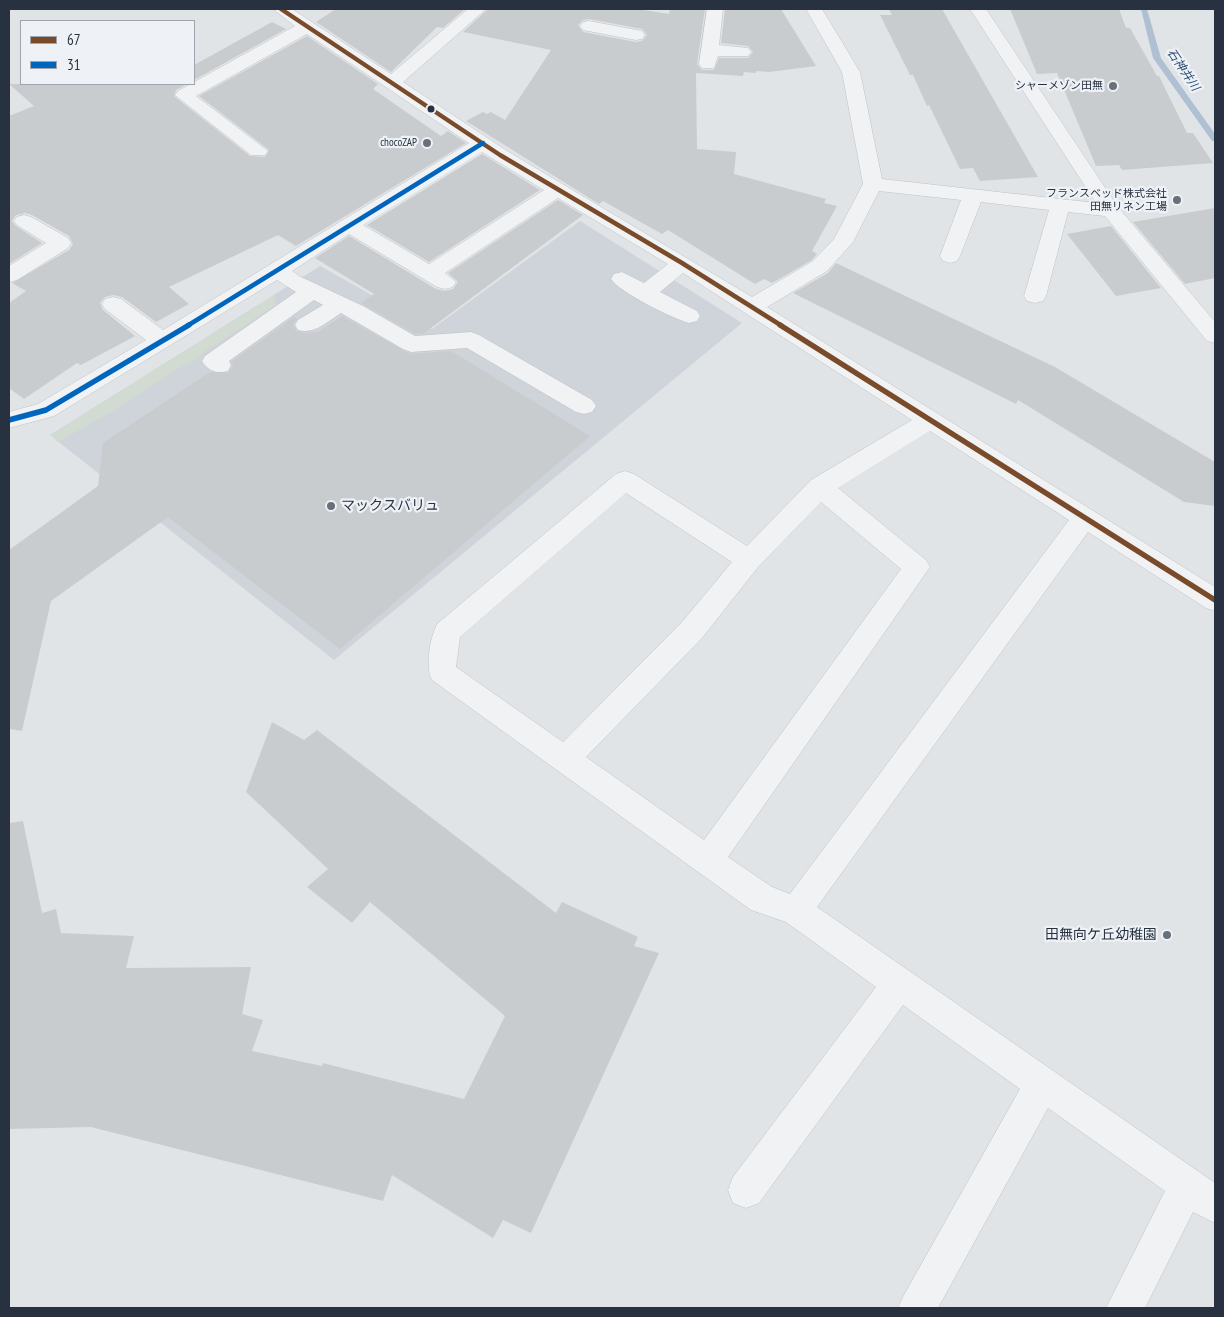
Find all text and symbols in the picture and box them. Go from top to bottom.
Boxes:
legend [20,20,195,85]
text: 67 [67,30,81,49]
water label: 石神井川 [1164,46,1202,94]
text: 31 [67,55,81,74]
place label: シャーメゾン田無 [1015,79,1103,93]
marker: シャーメゾン田無 [1107,80,1119,92]
unlabelled marker [426,104,436,114]
place label: chocoZAP [380,136,417,150]
marker: chocoZAP [421,137,433,149]
place label: フランスベッド株式会社 田無リネン工場 [1046,187,1167,213]
marker: フランスベッド株式会社 田無リネン工場 [1171,194,1183,206]
place label: マックスバリュ [341,498,439,514]
marker: マックスバリュ [325,500,337,512]
place label: 田無向ケ丘幼稚園 [1045,927,1157,943]
marker: 田無向ケ丘幼稚園 [1161,929,1173,941]

